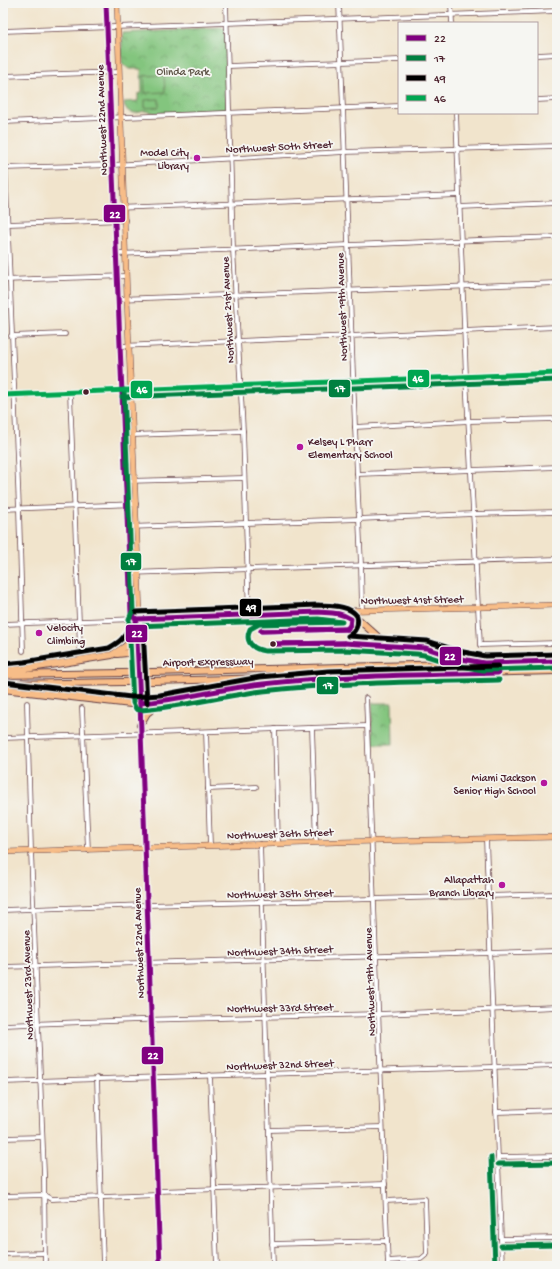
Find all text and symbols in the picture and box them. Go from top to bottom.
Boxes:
legend [398,22,538,114]
text: 22 [434,33,446,47]
text: 17 [433,53,446,67]
street label: Northwest 22nd Avenue [95,64,111,175]
park label: Olinda Park [157,67,210,79]
text: 49 [434,73,446,87]
text: 46 [434,93,447,107]
street label: Northwest 50th Street [225,139,334,157]
place label: Model City Library [140,148,190,173]
marker: Model City Library [192,153,202,163]
line badge: 22 [103,204,126,223]
text: 22 [110,210,121,222]
street label: Northwest 19th Avenue [335,252,351,361]
street label: Northwest 21st Avenue [220,256,238,363]
line badge: 46 [407,369,430,388]
text: 46 [412,374,424,386]
line badge: 17 [328,379,351,398]
line badge: 46 [130,380,153,399]
text: 17 [334,384,346,396]
text: 46 [136,385,148,397]
unlabelled marker [81,387,91,397]
place label: Kelsey L Pharr Elementary School [308,437,393,462]
marker: Kelsey L Pharr Elementary School [295,442,305,452]
line badge: 17 [120,552,142,571]
text: 17 [125,557,137,569]
street label: Northwest 41st Street [361,594,465,608]
line badge: 49 [239,598,262,617]
text: 49 [245,603,257,615]
place label: Velocity Climbing [46,623,85,648]
line badge: 22 [125,624,148,643]
marker: Velocity Climbing [34,628,44,638]
text: 22 [132,629,143,641]
unlabelled marker [268,639,278,649]
line badge: 22 [439,646,462,666]
text: 22 [445,652,456,664]
street label: Airport Expressway [163,656,254,670]
line badge: 17 [316,676,339,695]
text: 17 [322,681,334,693]
place label: Miami Jackson Senior High School [453,773,537,798]
marker: Miami Jackson Senior High School [539,778,549,788]
street label: Northwest 36th Street [227,827,335,843]
place label: Allapattah Branch Library [428,875,495,900]
marker: Allapattah Branch Library [497,880,507,890]
street label: Northwest 22nd Avenue [132,887,148,998]
street label: Northwest 35th Street [227,888,335,902]
street label: Northwest 19th Avenue [363,927,379,1036]
street label: Northwest 23rd Avenue [21,930,37,1040]
street label: Northwest 34th Street [227,944,335,960]
street label: Northwest 33rd Street [227,1002,335,1016]
line badge: 22 [141,1046,164,1065]
text: 22 [148,1051,159,1063]
street label: Northwest 32nd Street [226,1058,335,1074]

